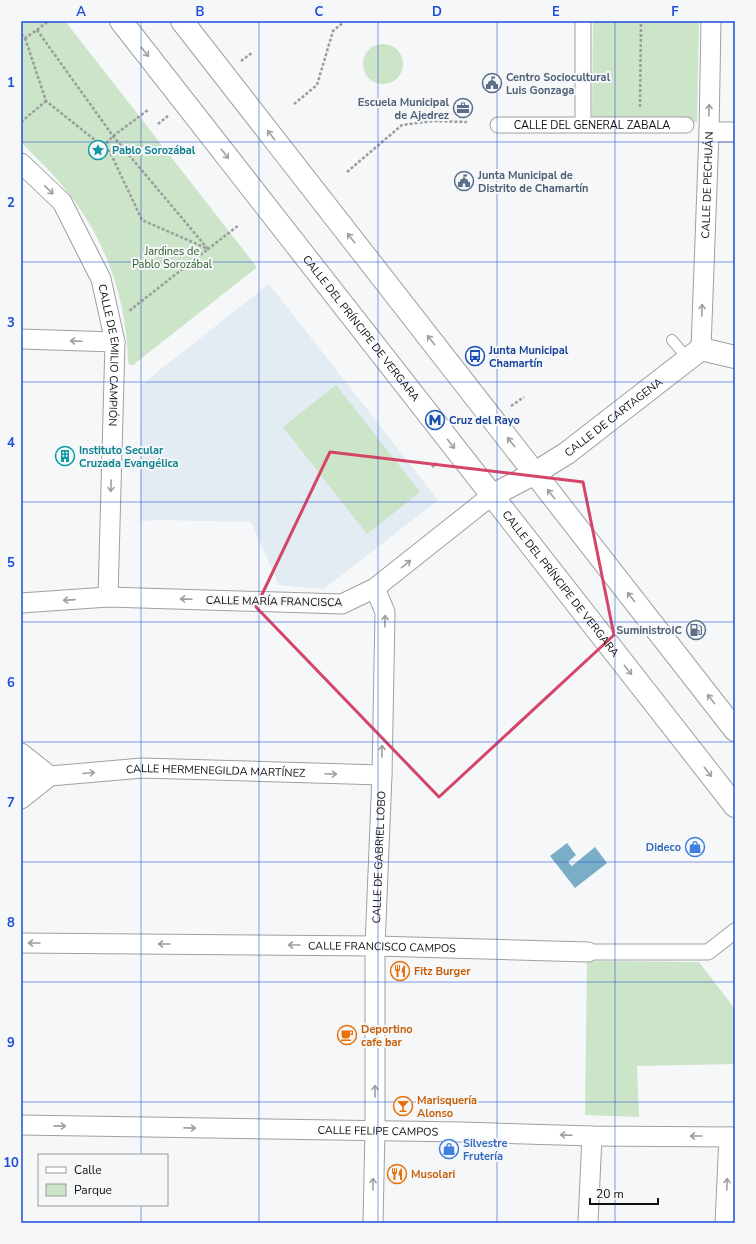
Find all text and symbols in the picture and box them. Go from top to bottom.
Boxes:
text: A [76,3,86,21]
text: B [196,3,205,21]
text: C [315,3,324,21]
text: D [432,3,442,21]
text: E [552,3,560,21]
text: F [671,3,679,21]
one-way arrow [140,46,149,57]
place label: Centro Sociocultural Luis Gonzaga [506,70,611,98]
public building icon: Centro Sociocultural Luis Gonzaga [481,72,503,94]
text: 1 [7,74,15,92]
place label: Escuela Municipal de Ajedrez [358,95,449,123]
office icon: Escuela Municipal de Ajedrez [452,97,474,119]
one-way arrow [705,104,713,117]
street label: CALLE DEL GENERAL ZABALA [514,118,670,133]
one-way arrow [266,130,275,141]
street label: CALLE DE PECHUÁN [698,131,717,239]
place icon: Pablo Sorozábal [87,139,109,161]
place label: Pablo Sorozábal [112,143,196,158]
one-way arrow [221,148,229,159]
place label: Junta Municipal de Distrito de Chamartín [477,168,589,196]
public building icon: Junta Municipal de Distrito de Chamartín [453,170,475,192]
one-way arrow [44,186,54,195]
text: 2 [7,194,15,212]
one-way arrow [346,232,355,243]
park label: Jardines de Pablo Sorozábal [132,244,213,272]
street label: CALLE DEL PRÍNCIPE DE VERGARA [299,252,423,405]
street label: CALLE DE EMILIO CAMPIÓN [94,283,122,427]
one-way arrow [698,304,705,317]
text: 3 [7,314,15,332]
one-way arrow [426,335,435,346]
one-way arrow [70,337,83,345]
place label: Junta Municipal Chamartín [488,343,569,371]
bus stop icon: Junta Municipal Chamartín [464,345,486,367]
street label: CALLE DE CARTAGENA [561,375,666,460]
metro station icon: Cruz del Rayo [424,409,446,431]
place label: Cruz del Rayo [449,413,520,428]
text: 4 [7,434,15,452]
one-way arrow [507,437,515,448]
one-way arrow [447,439,455,450]
place label: Instituto Secular Cruzada Evangélica [79,443,179,471]
building icon: Instituto Secular Cruzada Evangélica [54,445,76,467]
one-way arrow [108,479,115,492]
one-way arrow [547,489,555,500]
street label: CALLE DEL PRÍNCIPE DE VERGARA [499,508,622,660]
text: 5 [7,554,15,572]
one-way arrow [400,559,411,568]
one-way arrow [627,591,635,602]
street label: CALLE MARÍA FRANCISCA [206,592,342,610]
one-way arrow [63,596,76,603]
one-way arrow [180,596,193,603]
one-way arrow [381,615,389,628]
fuel station icon: SuministroIC [685,619,707,641]
place label: SuministroIC [616,623,683,638]
one-way arrow [623,664,632,675]
text: 6 [7,674,15,692]
one-way arrow [707,694,715,705]
one-way arrow [378,745,386,758]
street label: CALLE HERMENEGILDA MARTÍNEZ [125,761,306,781]
one-way arrow [704,766,712,777]
one-way arrow [82,769,95,776]
one-way arrow [324,770,337,778]
street label: CALLE DE GABRIEL LOBO [369,791,389,924]
text: 7 [7,794,15,812]
shop icon: Dideco [684,836,706,858]
place label: Dideco [646,840,681,855]
text: 8 [7,914,15,932]
street label: CALLE FRANCISCO CAMPOS [308,938,456,956]
one-way arrow [28,939,41,947]
one-way arrow [158,940,171,948]
one-way arrow [288,941,301,949]
restaurant icon: Fitz Burger [389,960,411,982]
place label: Fitz Burger [414,964,471,979]
place label: Deportino cafe bar [361,1022,413,1050]
cafe icon: Deportino cafe bar [336,1024,358,1046]
text: 9 [7,1034,15,1052]
one-way arrow [371,1085,379,1098]
place label: Marisquería Alonso [417,1093,477,1121]
bar icon: Marisquería Alonso [392,1095,414,1117]
one-way arrow [53,1122,66,1130]
street label: CALLE FELIPE CAMPOS [317,1123,439,1140]
one-way arrow [183,1124,196,1131]
one-way arrow [560,1131,573,1139]
one-way arrow [690,1133,703,1140]
place label: Silvestre Frutería [463,1136,508,1164]
shop icon: Silvestre Frutería [438,1138,460,1160]
text: 10 [3,1154,19,1172]
legend [38,1154,168,1206]
text: Calle [74,1162,102,1178]
restaurant icon: Musolari [386,1163,408,1185]
place label: Musolari [411,1167,455,1182]
one-way arrow [370,1178,377,1191]
one-way arrow [723,1178,731,1191]
scale bar [590,1180,658,1206]
text: Parque [74,1182,112,1198]
text: 20 m [596,1186,624,1202]

